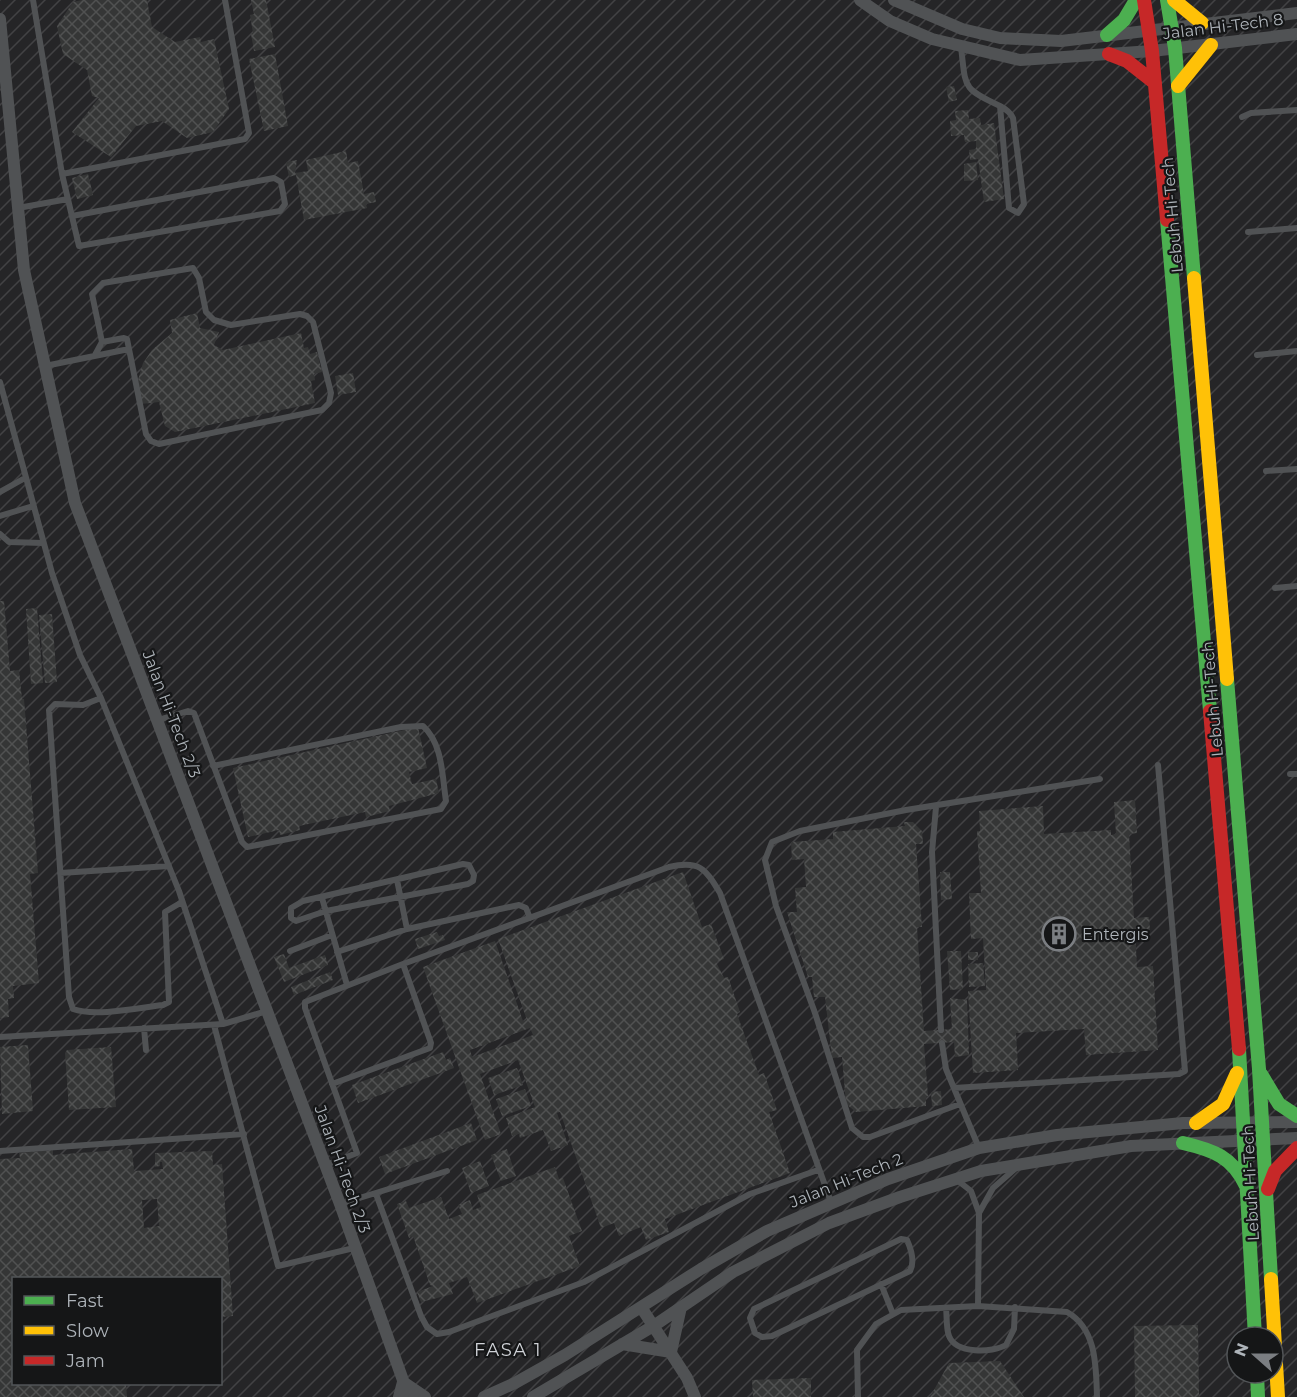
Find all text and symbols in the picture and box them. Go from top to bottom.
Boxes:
street label: Jalan Hi-Tech 8 [1161,10,1284,43]
street label: Lebuh Hi-Tech [1158,156,1187,274]
street label: Lebuh Hi-Tech [1198,640,1227,758]
street label: Jalan Hi-Tech 2/3 [138,647,205,780]
building icon: Entergis [1041,916,1077,952]
place label: Entergis [1082,925,1149,944]
street label: Jalan Hi-Tech 2/3 [310,1102,374,1236]
street label: Lebuh Hi-Tech [1238,1124,1263,1241]
street label: Jalan Hi-Tech 2 [786,1149,905,1212]
legend [12,1277,222,1385]
text: Fast [66,1290,104,1312]
text: Slow [66,1320,109,1342]
north arrow [1225,1325,1285,1385]
district label: FASA 1 [474,1339,542,1361]
text: N [1230,1340,1253,1359]
text: Jam [65,1350,105,1372]

